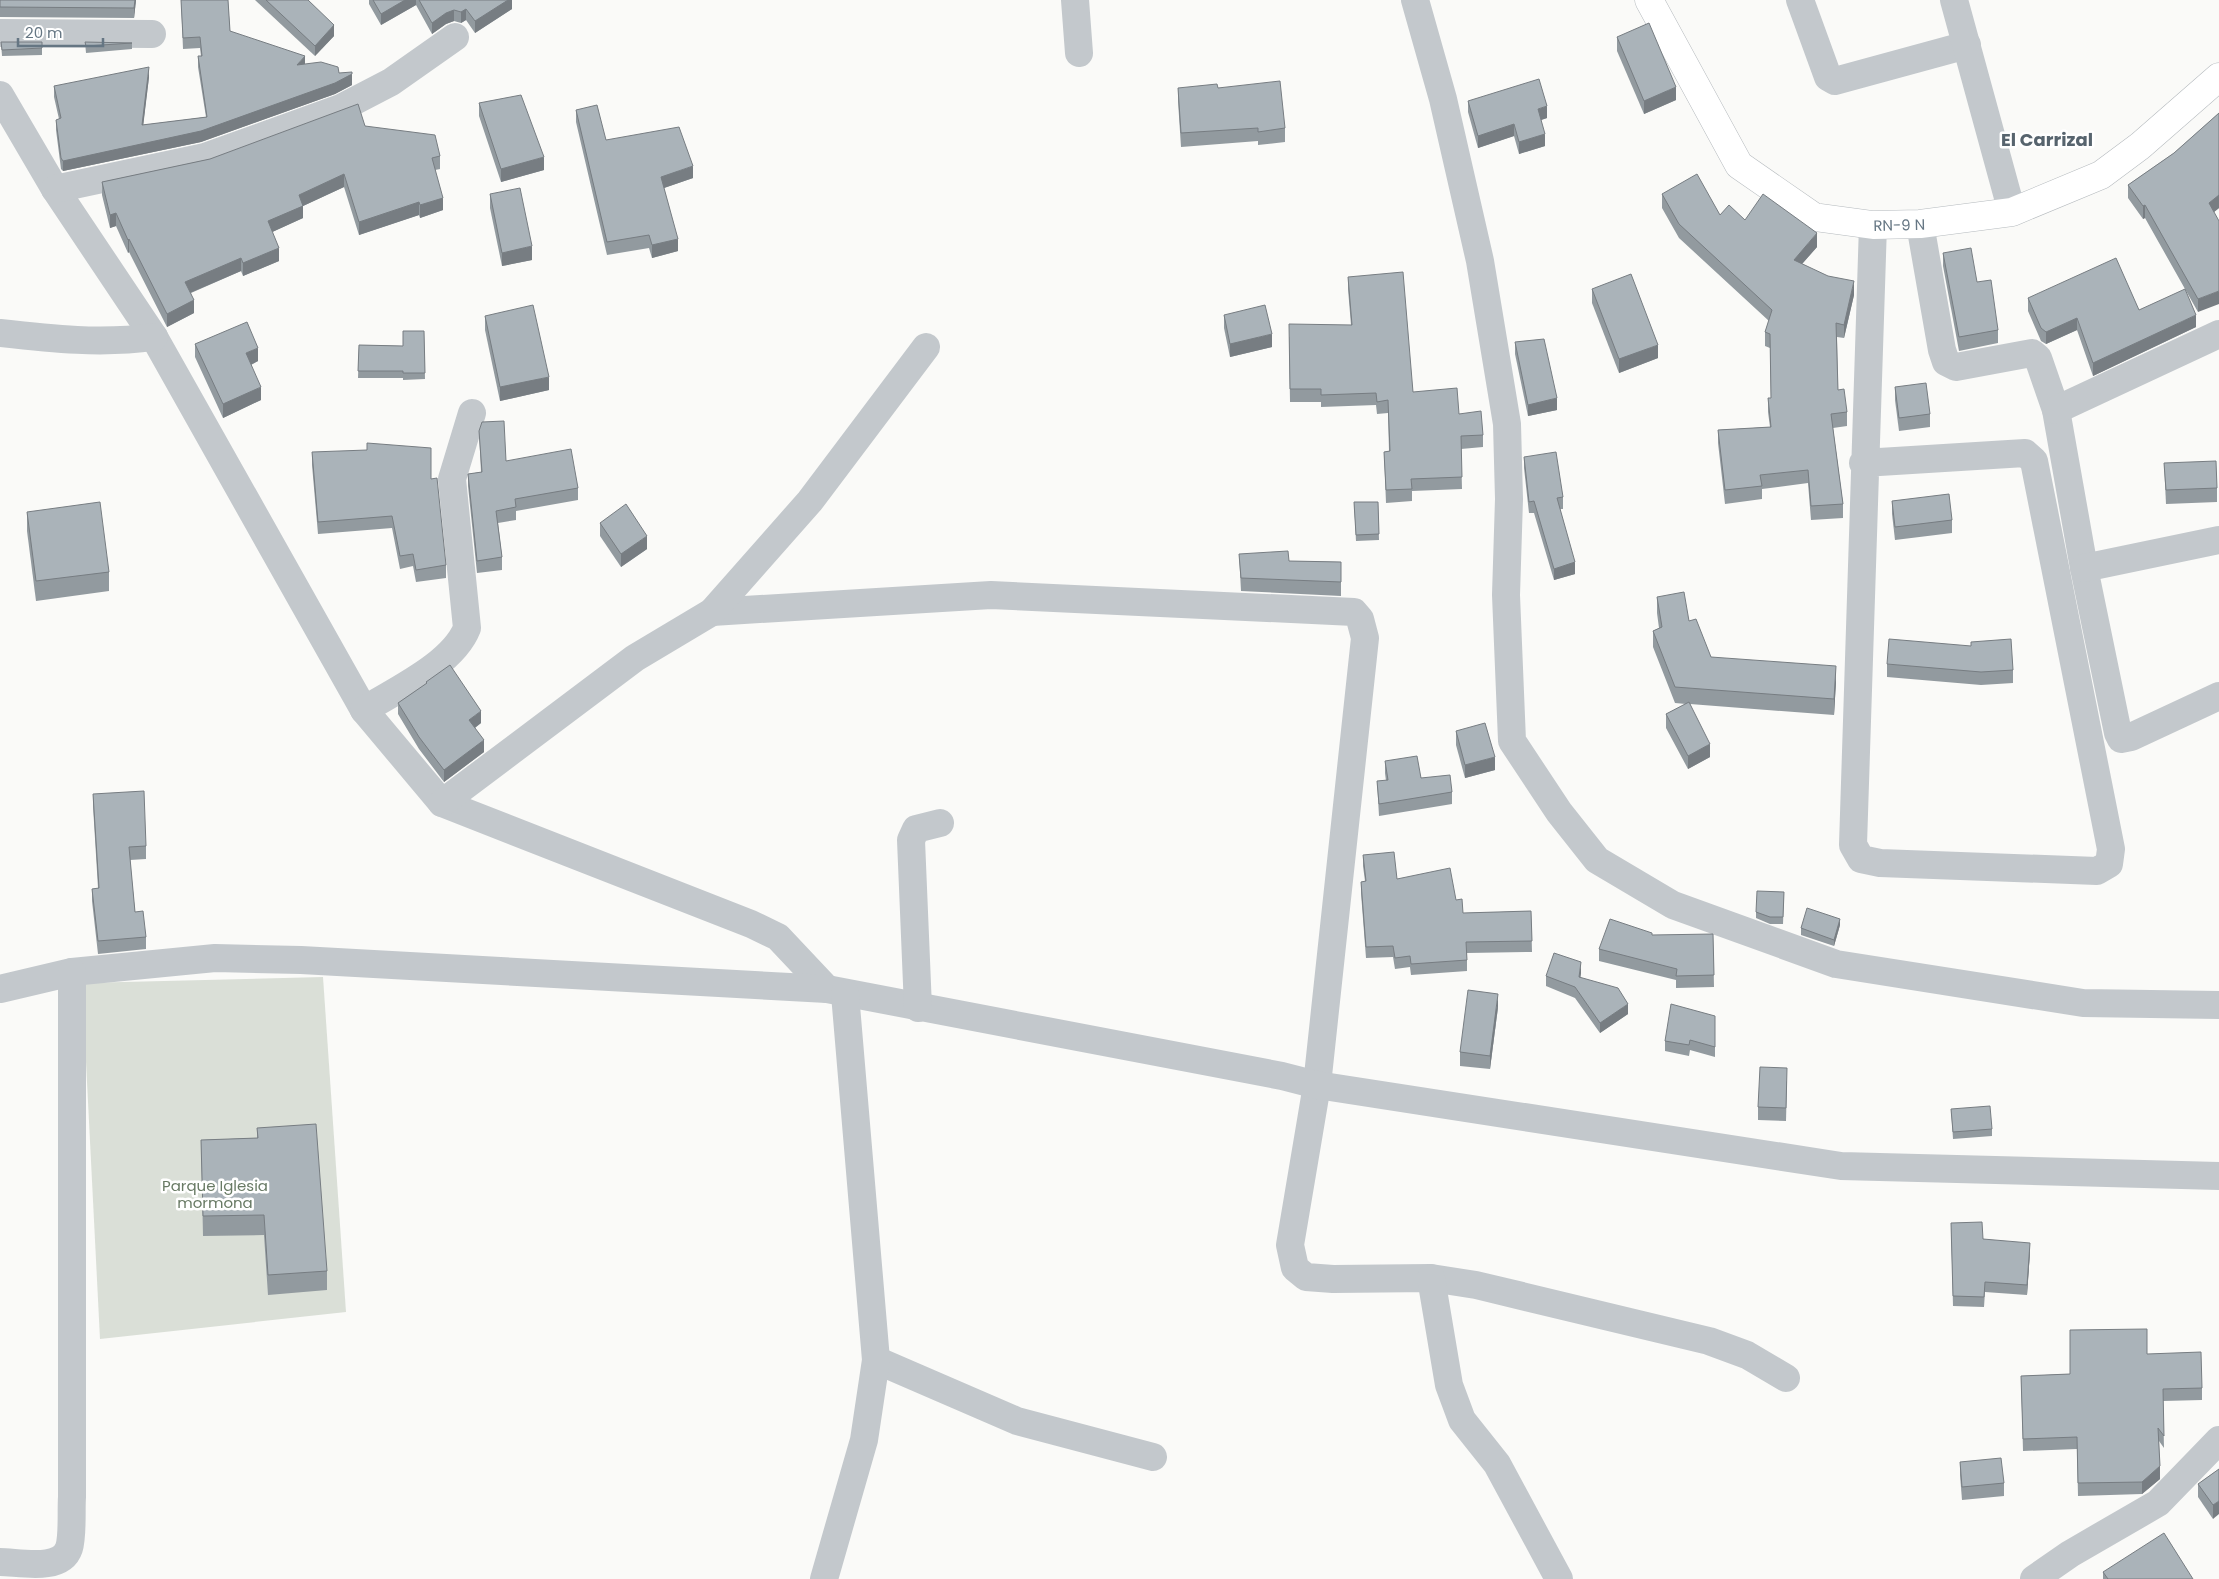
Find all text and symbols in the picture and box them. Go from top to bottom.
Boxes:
scale bar [18,15,102,47]
text: 20 m [25,22,63,43]
district label: El Carrizal [2001,127,2093,152]
street label: RN-9 N [1873,213,1925,235]
park label: Parque Iglesia mormona [162,1175,268,1213]

